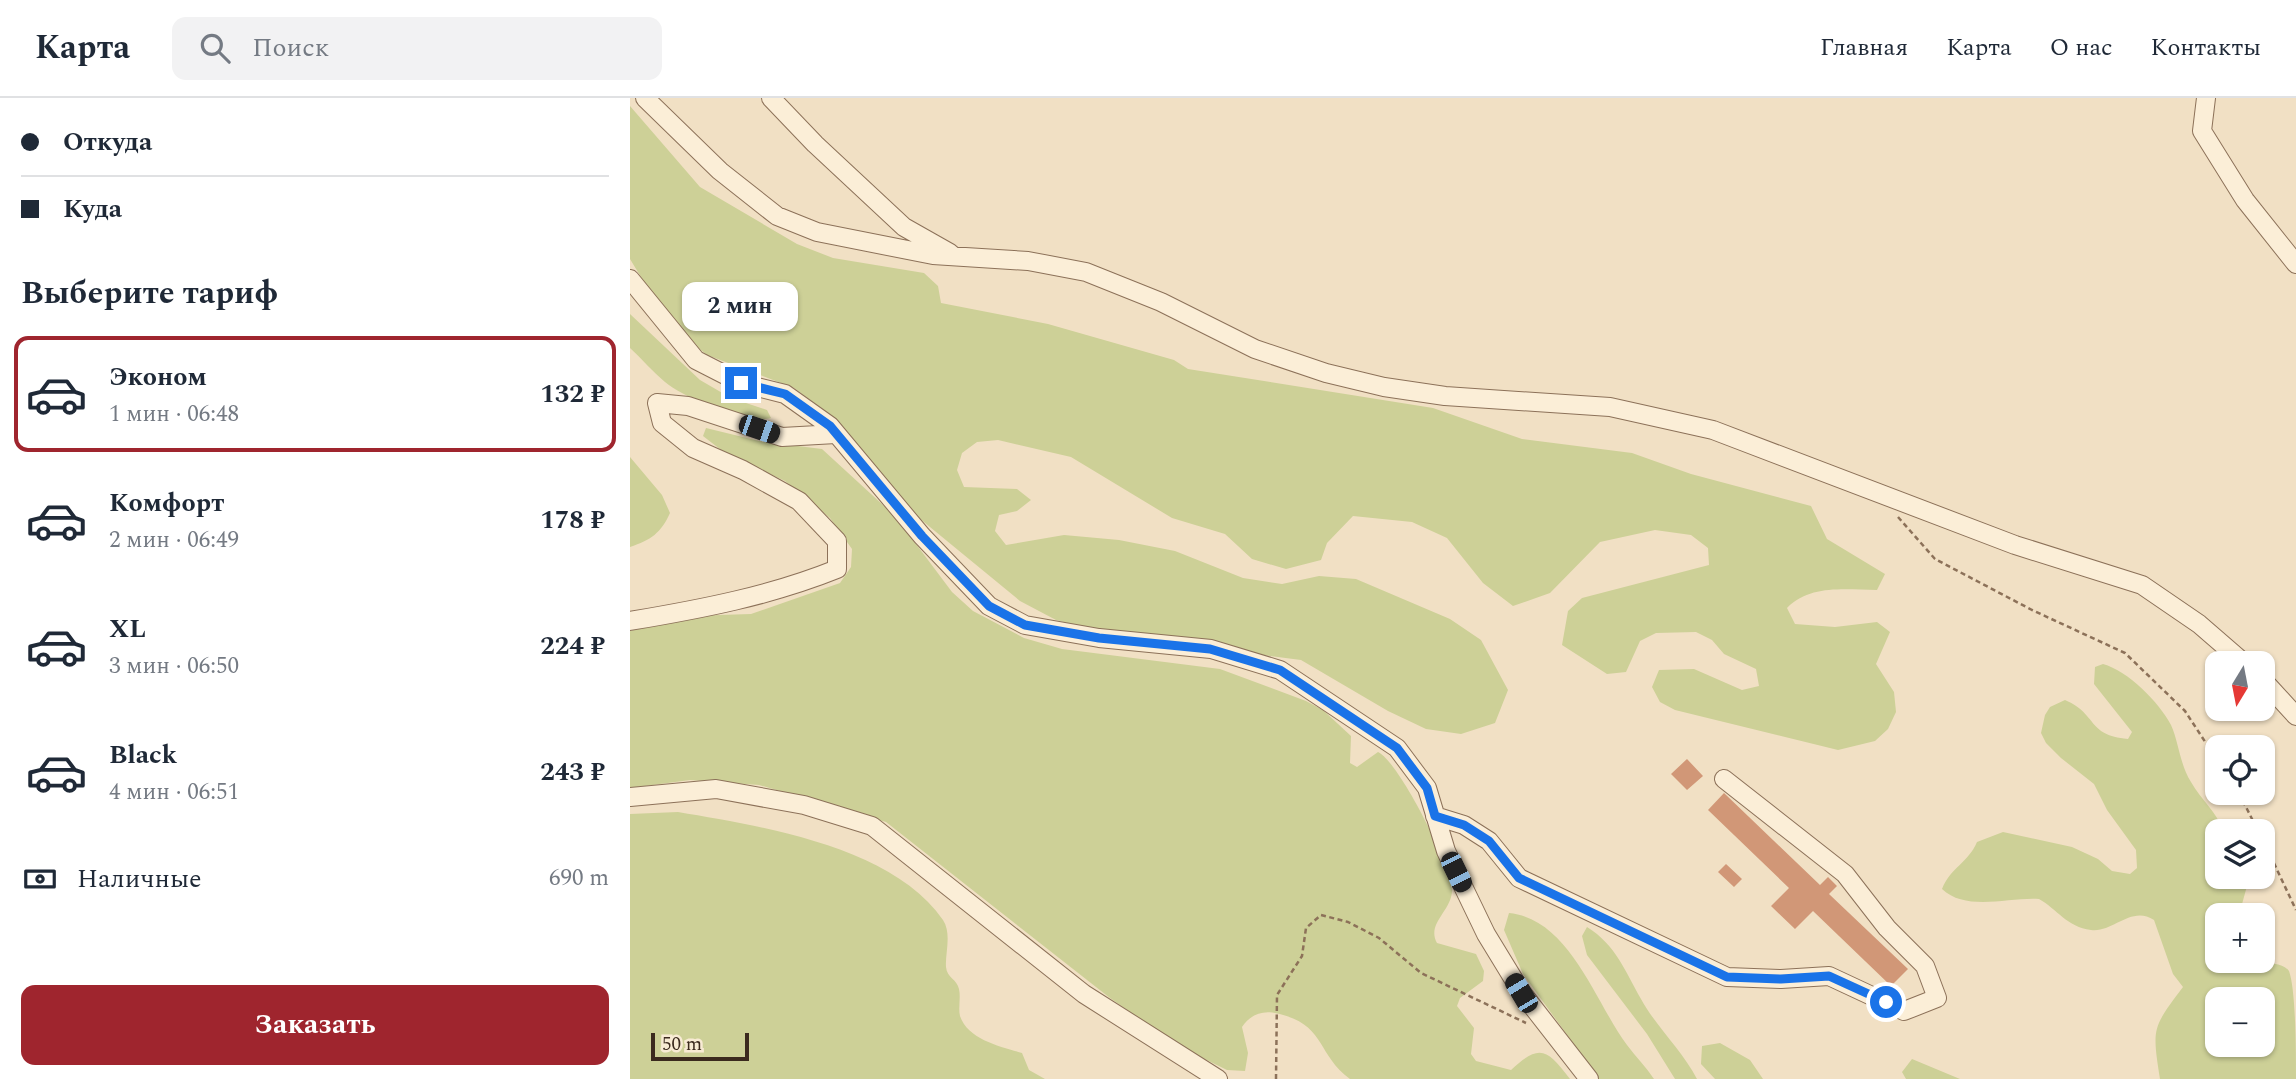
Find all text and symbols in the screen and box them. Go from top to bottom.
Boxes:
search box [172,17,662,80]
text: Карта [35,23,130,73]
text: Поиск [252,28,329,68]
icon: search [196,29,234,67]
text: Главная [1820,30,1908,66]
text: Карта [1946,30,2012,66]
text: О нас [2050,30,2113,66]
text: Контакты [2151,30,2261,66]
text: Откуда [63,122,152,162]
text: Куда [63,189,122,229]
text: Выберите тариф [21,269,278,318]
callout: 2 мин [683,282,799,330]
text: 2 мин [708,289,772,324]
text: Эконом [109,357,207,397]
icon: car [25,363,88,426]
route end [725,367,757,399]
text: 132 ₽ [540,374,605,414]
text: 1 мин · 06:48 [109,397,239,432]
car [736,412,783,446]
text: Комфорт [109,483,224,523]
icon: car [25,489,88,552]
text: 178 ₽ [540,500,605,540]
text: 2 мин · 06:49 [109,523,239,558]
text: XL [109,609,146,649]
icon: car [25,615,88,678]
text: 224 ₽ [540,626,605,666]
text: 3 мин · 06:50 [109,649,239,684]
north arrow [2205,651,2275,721]
map controls [2205,651,2275,1057]
text: Black [109,735,177,775]
button: locate [2205,735,2275,805]
icon: car [25,741,88,804]
text: 243 ₽ [540,752,605,792]
text: 4 мин · 06:51 [109,775,239,810]
button: layers [2205,819,2275,889]
car [1438,849,1475,895]
text: Наличные [77,859,202,899]
icon: cash [21,860,59,898]
text: 690 m [549,861,609,896]
button: + [2205,903,2275,973]
car [1502,970,1541,1016]
button: Заказать [21,985,609,1065]
route start [1870,986,1902,1018]
button: − [2205,987,2275,1057]
scale bar [651,1030,749,1062]
text: 50 m [662,1030,702,1059]

